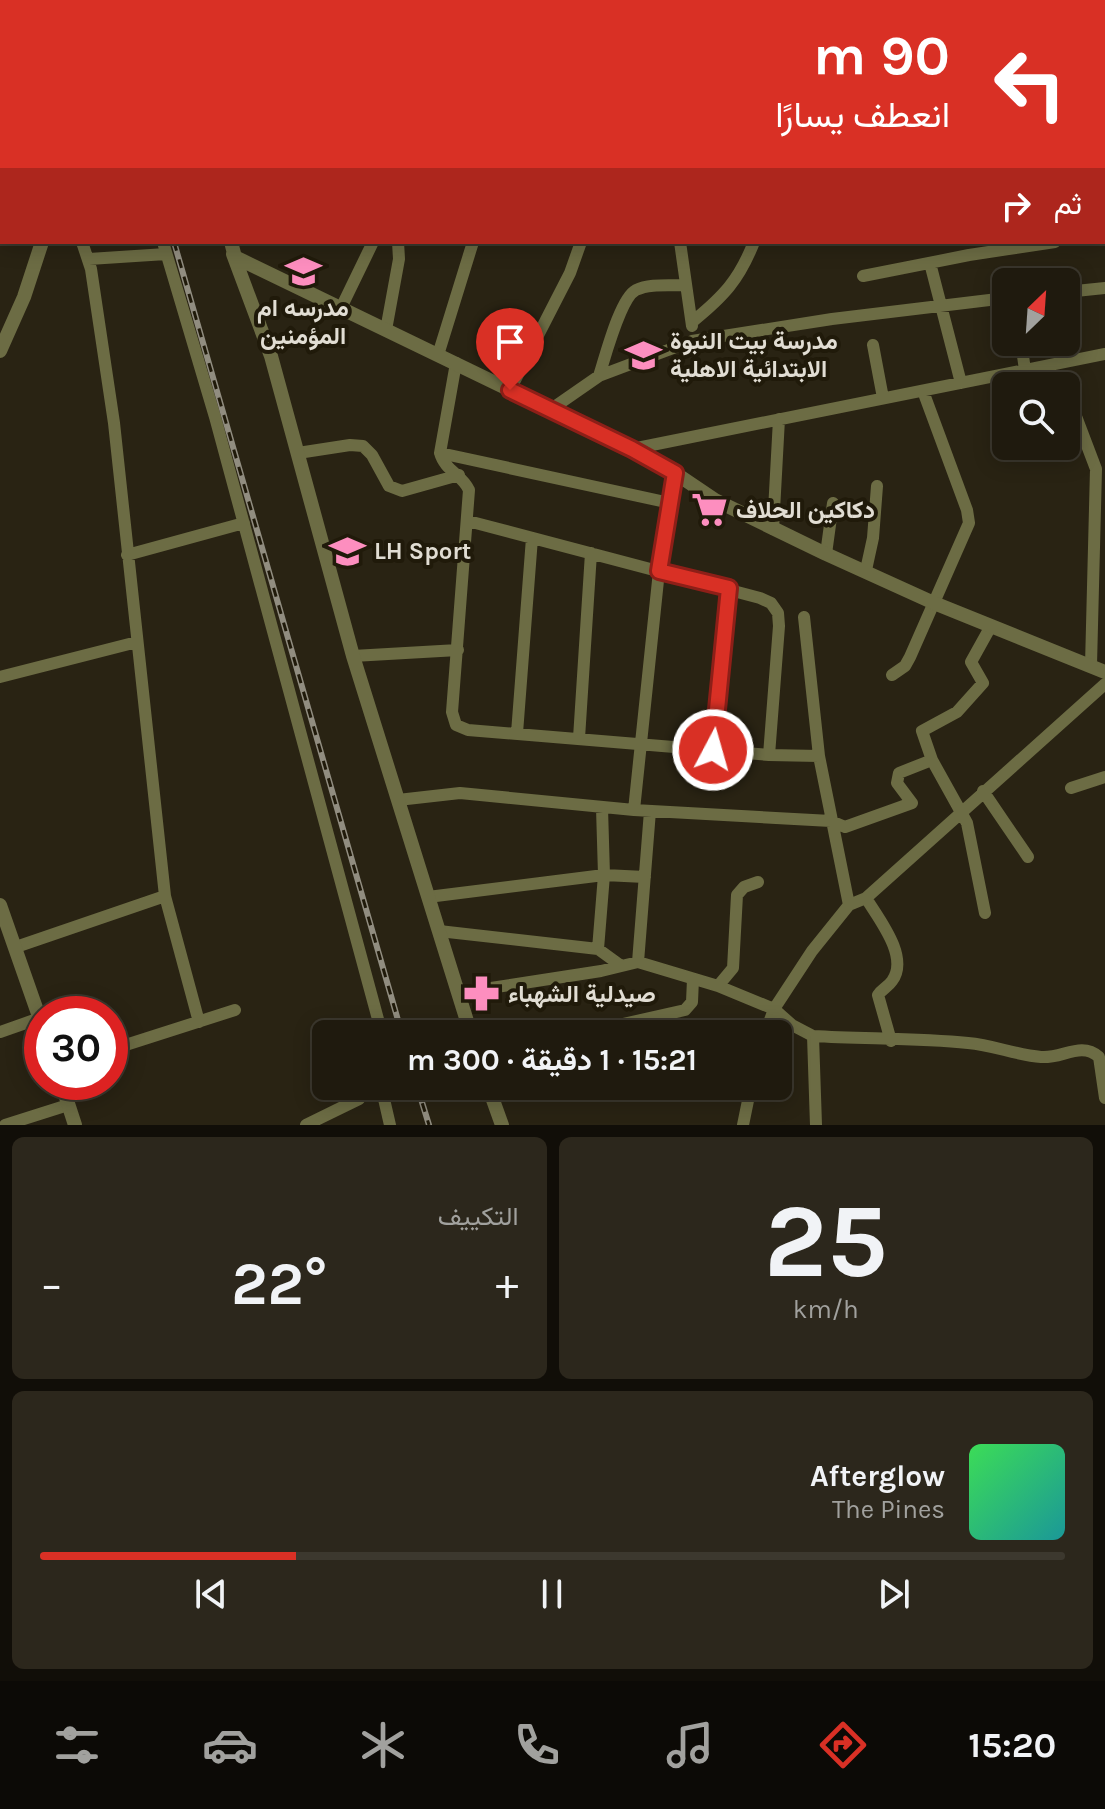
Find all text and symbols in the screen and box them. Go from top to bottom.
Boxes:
text: 90 m [813,23,950,88]
icon: left [978,32,1082,136]
text: انعطف يسارًا [775,94,950,136]
icon: right [994,184,1038,228]
text: ثم [1054,186,1082,222]
school or university icon: مدرسه ام المؤمنين [284,252,322,290]
north arrow [992,268,1080,356]
map controls [992,268,1080,460]
place label: مدرسه ام المؤمنين [257,294,349,351]
pin [476,308,544,390]
icon: arrive [488,320,532,364]
place label: مدرسة بيت النبوة الابتدائية الاهلية [670,327,838,383]
school or university icon: مدرسة بيت النبوة الابتدائية الاهلية [625,336,663,374]
button: search [992,372,1080,460]
supermarket icon: دكاكين الحلاف [691,491,729,529]
place label: دكاكين الحلاف [736,496,875,524]
school or university icon: LH Sport [329,532,367,570]
place label: LH Sport [374,537,471,565]
position arrow [671,708,755,792]
pharmacy icon: صيدلية الشهباء [463,975,501,1013]
place label: صيدلية الشهباء [508,980,656,1009]
speed limit sign: 30 [24,996,128,1100]
text: 15:21 · 1 دقيقة · 300 m [407,1042,697,1078]
text: 25 [764,1181,887,1302]
text: التكييف [438,1201,519,1232]
text: 22° [231,1249,327,1319]
text: − [40,1259,63,1310]
text: + [495,1259,518,1310]
text: km/h [793,1294,859,1325]
text: Afterglow [810,1458,945,1494]
text: The Pines [832,1494,945,1525]
icon: previous [189,1572,233,1616]
icon: pause [530,1572,574,1616]
icon: next [872,1572,916,1616]
icon: filters [49,1717,105,1773]
icon: car [202,1717,258,1773]
icon: climate [355,1717,411,1773]
icon: phone [509,1717,565,1773]
icon: music [662,1717,718,1773]
icon: directions [815,1717,871,1773]
text: 15:20 [968,1724,1056,1766]

